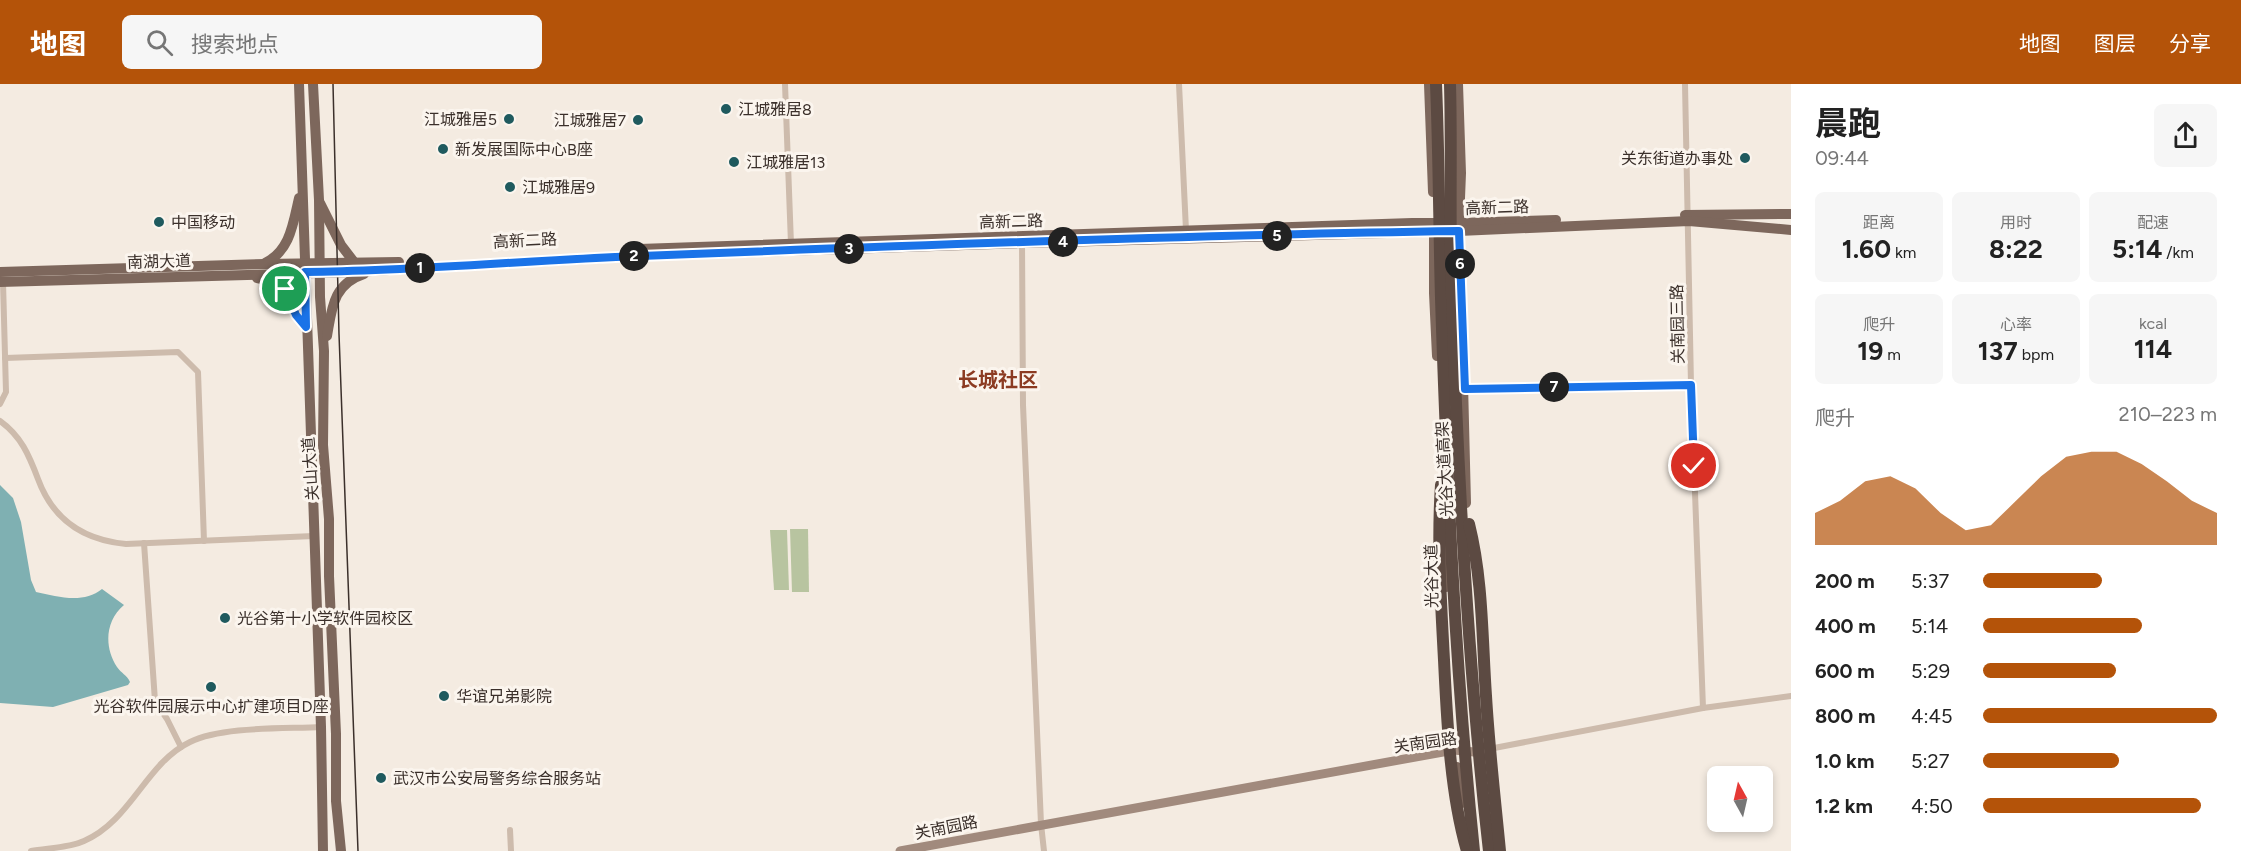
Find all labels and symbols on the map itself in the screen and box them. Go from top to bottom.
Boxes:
place label: 江城雅居8 [738,100,812,119]
marker: 江城雅居8 [719,102,733,116]
place label: 江城雅居5 [424,110,497,129]
place label: 江城雅居7 [553,111,626,130]
marker: 江城雅居5 [502,112,516,126]
marker: 江城雅居7 [631,113,645,127]
place label: 新发展国际中心B座 [455,140,593,159]
marker: 新发展国际中心B座 [436,142,450,156]
place label: 关东街道办事处 [1621,149,1733,168]
marker: 关东街道办事处 [1738,151,1752,165]
place label: 江城雅居13 [746,153,825,172]
marker: 江城雅居13 [727,155,741,169]
place label: 江城雅居9 [522,178,595,197]
marker: 江城雅居9 [503,180,517,194]
street label: 高新二路 [1465,197,1529,218]
street label: 高新二路 [979,211,1043,232]
place label: 中国移动 [171,213,235,232]
marker: 中国移动 [152,215,166,229]
pin: 5 [1262,221,1292,251]
pin: 4 [1048,227,1078,257]
street label: 高新二路 [493,229,557,252]
pin: 3 [834,234,864,264]
pin: 2 [619,241,649,271]
pin: 6 [1445,249,1475,279]
street label: 南湖大道 [127,251,191,272]
pin: 1 [405,253,435,283]
pin [259,263,310,314]
street label: 关南园三路 [1667,284,1688,364]
district label: 长城社区 [958,368,1038,392]
pin: 7 [1539,372,1569,402]
street label: 光谷大道高架 [1432,421,1456,517]
street label: 关山大道 [299,436,322,502]
pin [1668,440,1719,491]
street label: 光谷大道 [1421,544,1442,608]
place label: 光谷第十小学软件园校区 [237,609,413,628]
marker: 光谷第十小学软件园校区 [218,611,232,625]
marker: 光谷软件园展示中心扩建项目D座 [204,680,218,694]
place label: 华谊兄弟影院 [456,687,552,706]
marker: 华谊兄弟影院 [437,689,451,703]
place label: 光谷软件园展示中心扩建项目D座 [93,697,329,716]
street label: 关南园路 [1392,729,1458,756]
north arrow [1707,766,1773,832]
place label: 武汉市公安局警务综合服务站 [393,769,601,788]
marker: 武汉市公安局警务综合服务站 [374,771,388,785]
street label: 关南园路 [913,812,979,843]

